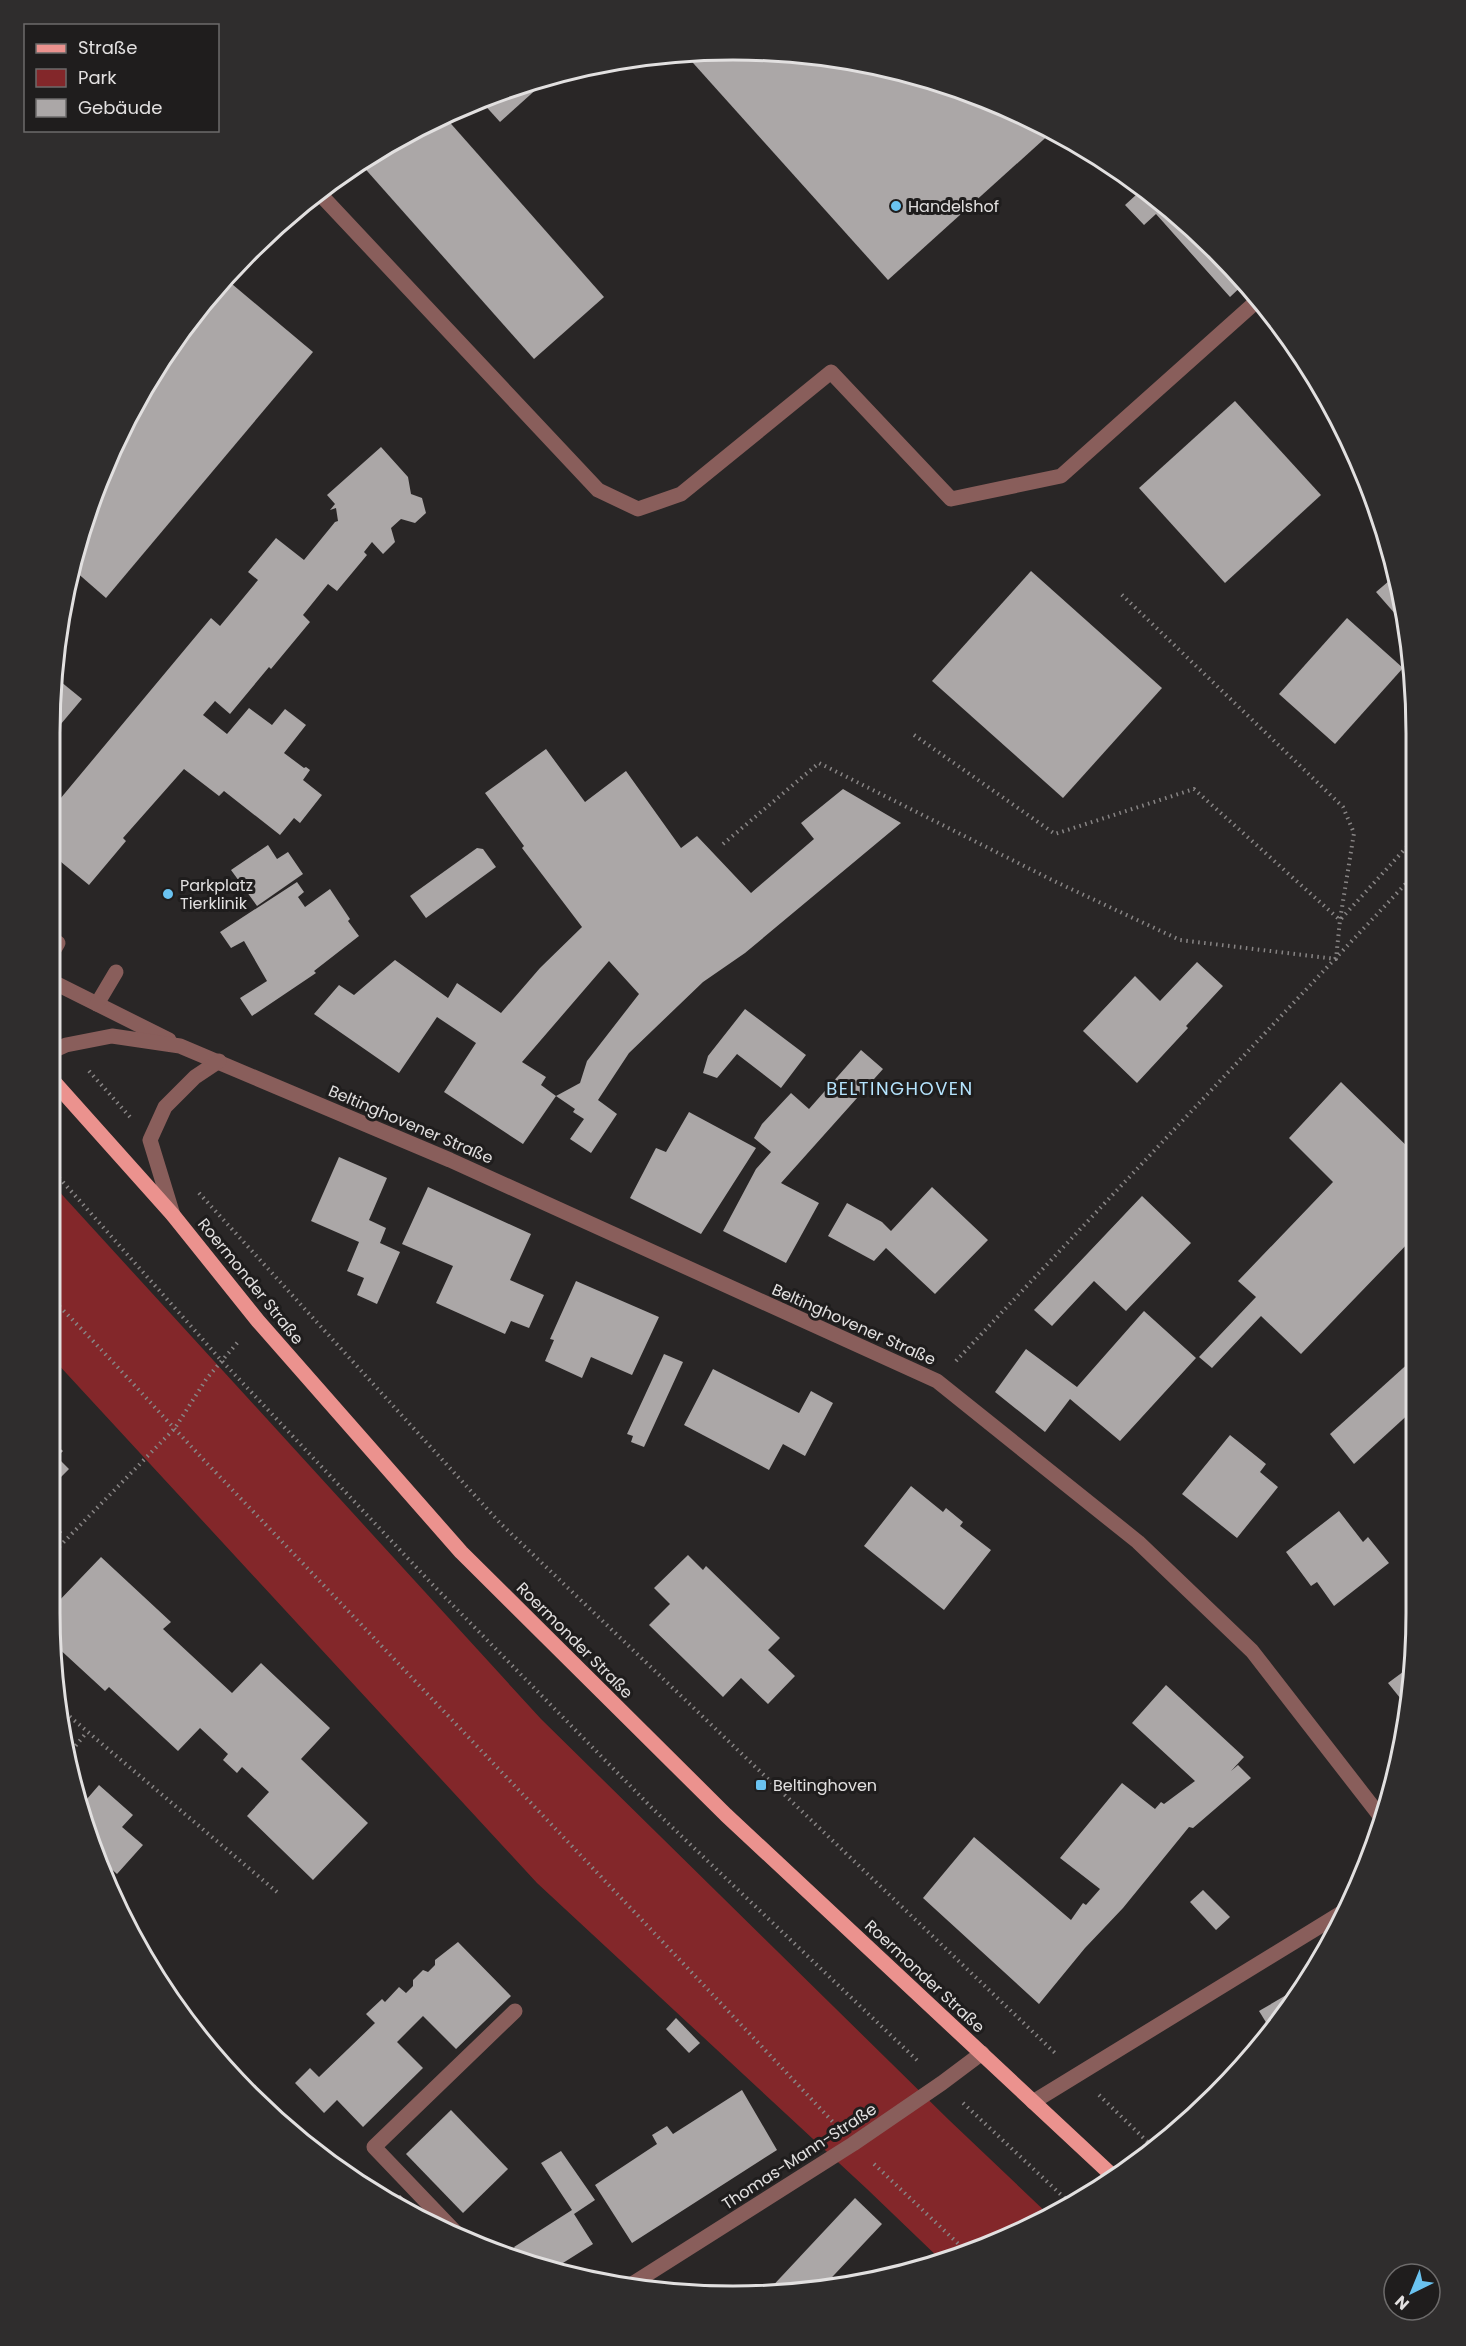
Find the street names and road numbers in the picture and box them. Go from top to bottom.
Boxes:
street label: Beltinghovener Straße [325,1079,497,1170]
street label: Roermonder Straße [192,1213,309,1349]
street label: Beltinghovener Straße [768,1278,939,1371]
street label: Roermonder Straße [511,1577,638,1704]
street label: Roermonder Straße [860,1915,990,2038]
street label: Thomas-Mann-Straße [717,2098,881,2215]

